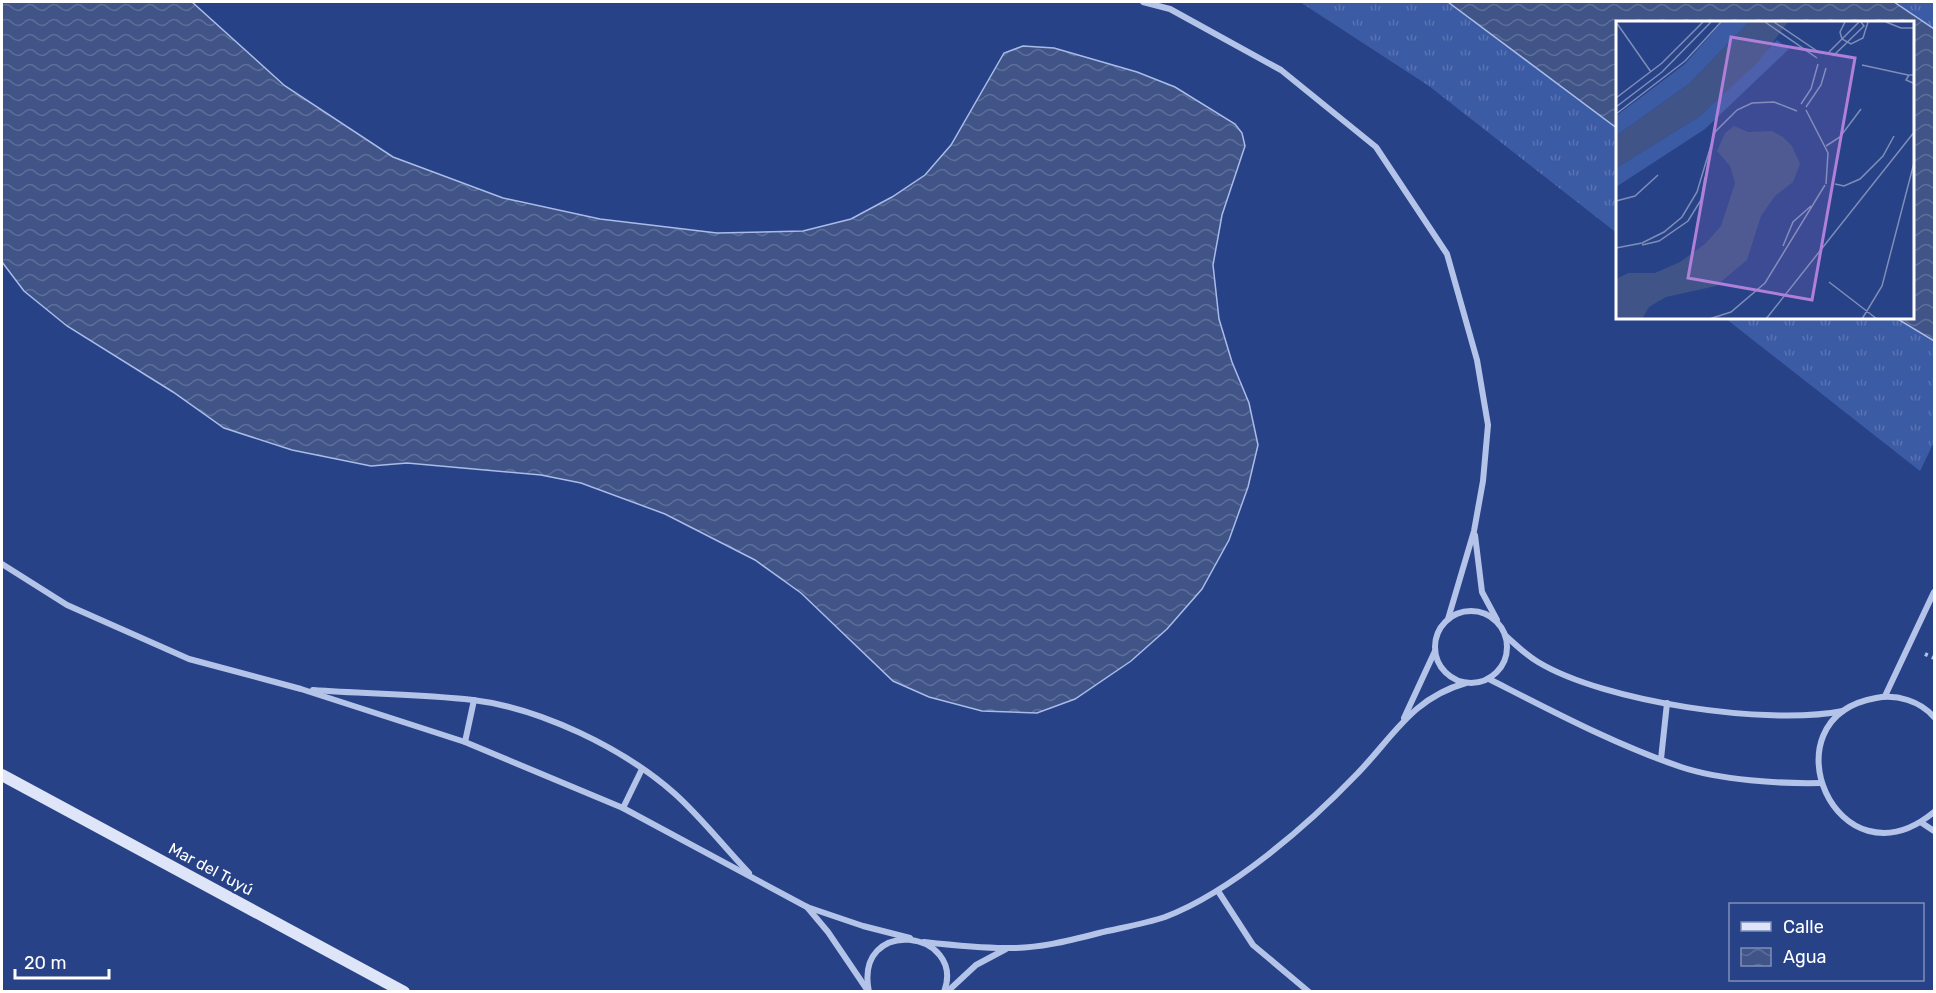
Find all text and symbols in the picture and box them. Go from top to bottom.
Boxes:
inset map [1616,21,1915,320]
street label: Mar del Tuyú [165,839,257,899]
legend [1729,903,1924,981]
text: Calle [1783,916,1824,938]
scale bar [15,942,110,980]
text: Agua [1783,946,1826,968]
text: 20 m [24,952,66,974]

